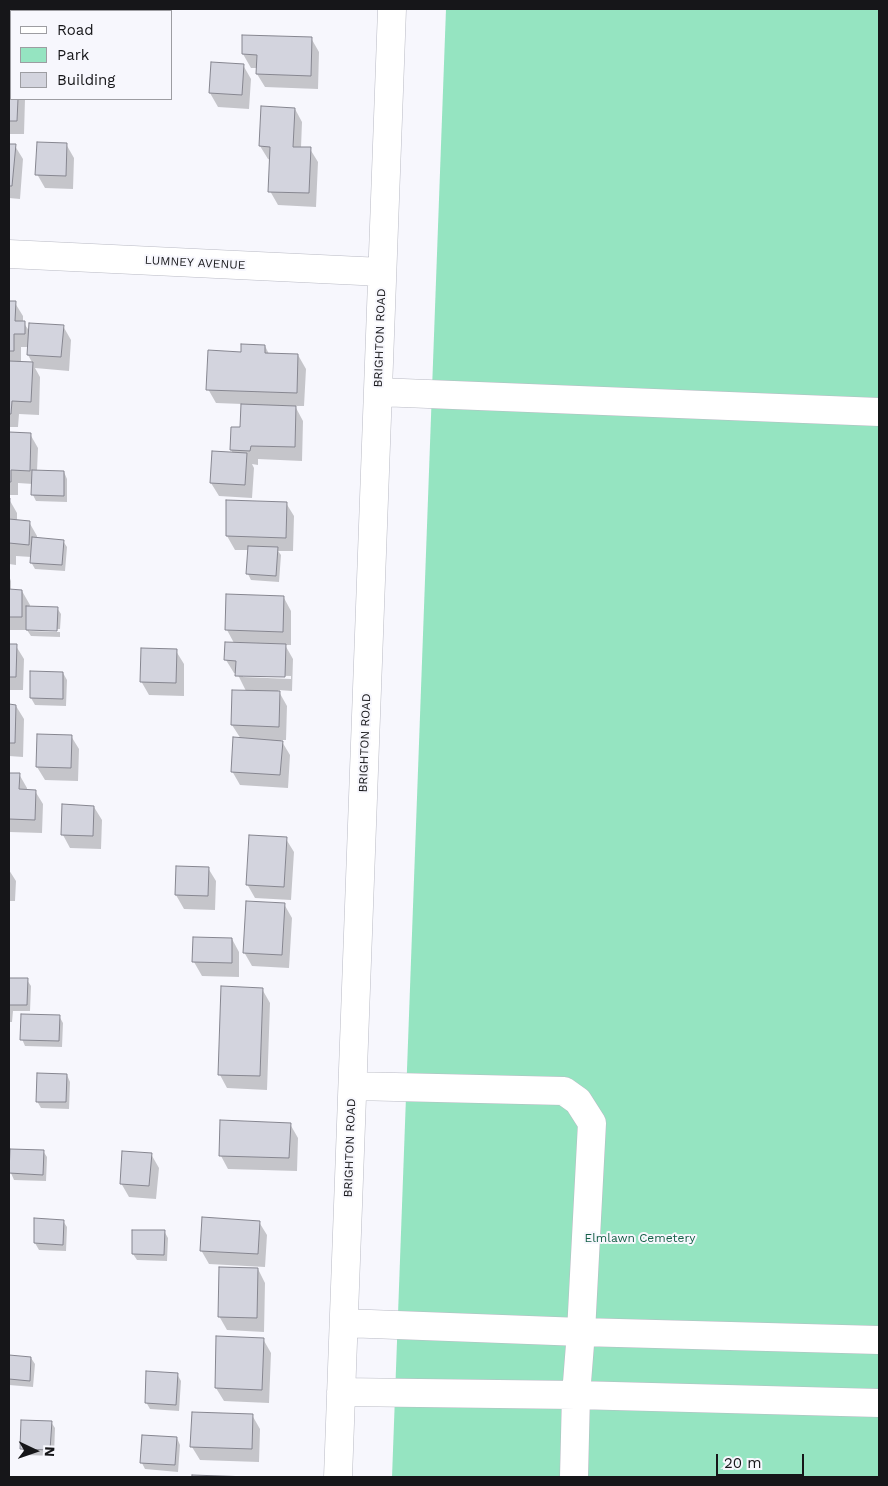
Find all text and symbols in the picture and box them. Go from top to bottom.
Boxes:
legend [10,10,172,100]
text: Road [57,21,94,39]
text: Park [57,46,89,64]
text: Building [57,71,115,89]
street label: LUMNEY AVENUE [144,253,246,273]
street label: BRIGHTON ROAD [371,288,389,388]
street label: BRIGHTON ROAD [356,693,374,793]
street label: BRIGHTON ROAD [341,1098,359,1198]
park label: Elmlawn Cemetery [584,1231,696,1245]
north arrow [10,1426,60,1476]
scale bar [718,1444,806,1476]
text: N [42,1446,58,1457]
text: 20 m [724,1454,762,1472]

